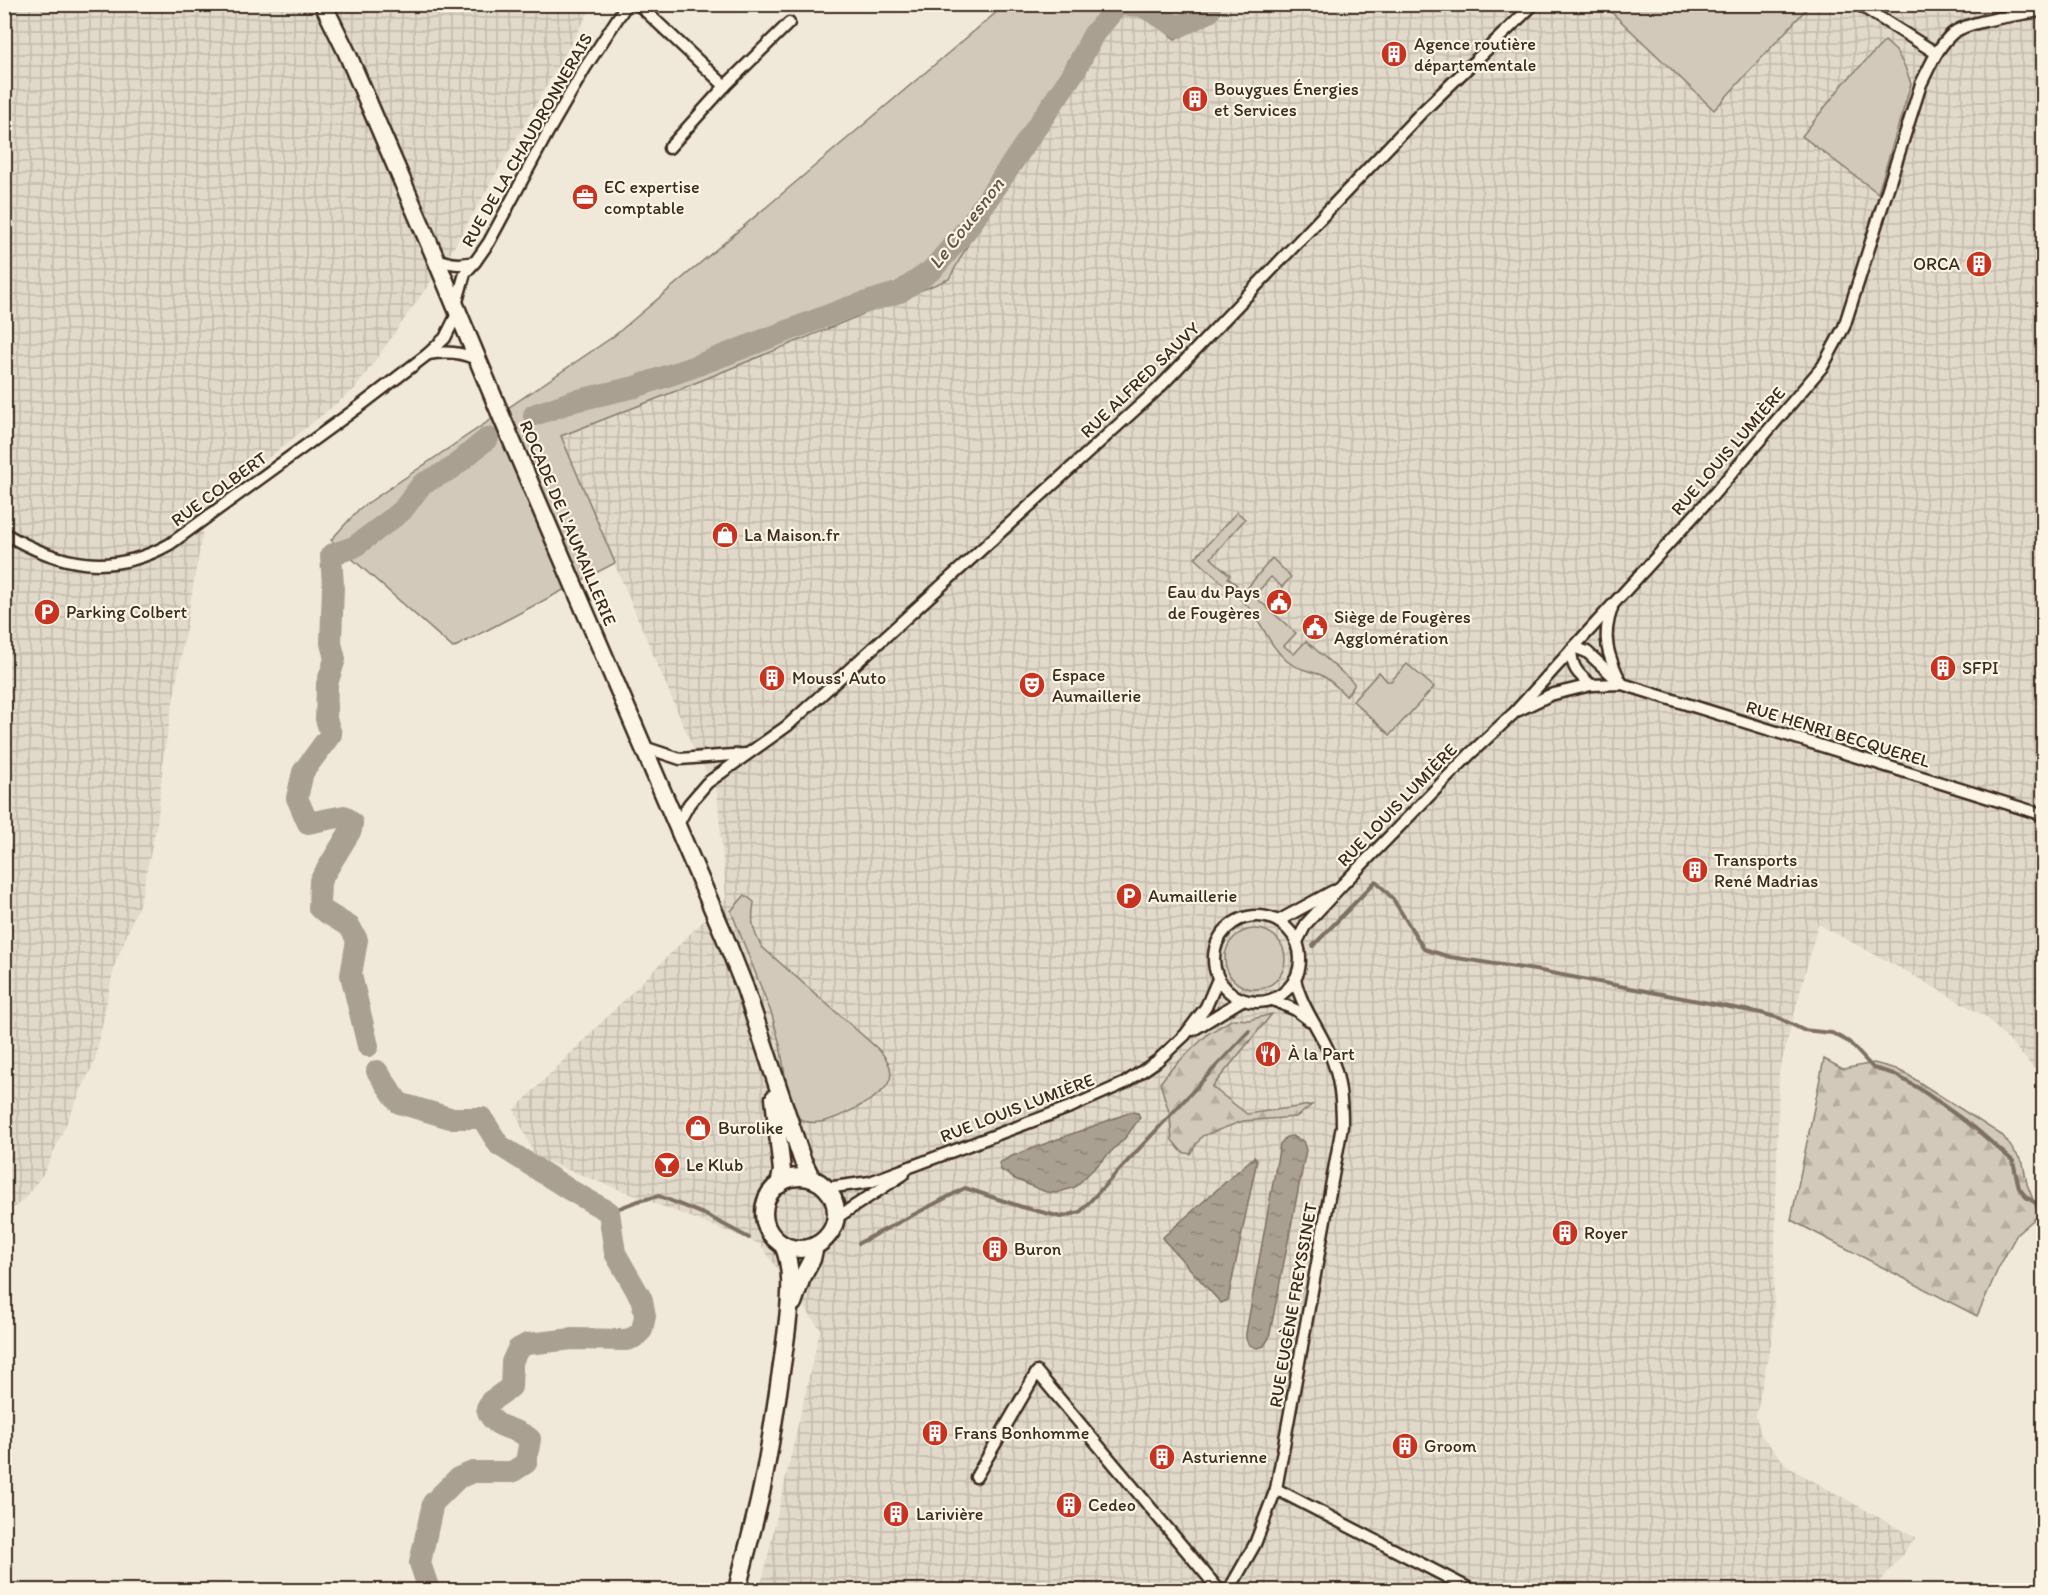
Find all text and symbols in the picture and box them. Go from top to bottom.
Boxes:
street label: RUE DE LA CHAUDRONNERAIS [456,29,598,251]
place label: Agence routière départementale [1414,33,1536,76]
building icon: Agence routière départementale [1379,39,1409,69]
place label: Bouygues Énergies et Services [1214,78,1359,121]
building icon: Bouygues Énergies et Services [1180,84,1210,114]
water label: Le Couesnon [923,172,1009,273]
place label: EC expertise comptable [604,176,700,219]
office icon: EC expertise comptable [570,182,600,212]
building icon: ORCA [1964,249,1994,279]
place label: ORCA [1913,253,1960,275]
street label: RUE ALFRED SAUVY [1076,317,1205,443]
street label: RUE LOUIS LUMIÈRE [1666,382,1790,520]
street label: ROCADE DE L'AUMAILLERIE [515,417,621,629]
street label: RUE COLBERT [167,447,271,531]
shop icon: La Maison.fr [710,520,740,550]
place label: La Maison.fr [744,524,841,546]
place label: Eau du Pays de Fougères [1167,581,1260,624]
public building icon: Eau du Pays de Fougères [1264,587,1294,617]
parking icon: Parking Colbert [32,597,62,627]
place label: Parking Colbert [66,601,187,623]
place label: Siège de Fougères Agglomération [1334,606,1471,649]
public building icon: Siège de Fougères Agglomération [1300,612,1330,642]
building icon: SFPI [1928,653,1958,683]
place label: SFPI [1962,657,1999,679]
building icon: Mouss' Auto [757,663,787,693]
place label: Espace Aumaillerie [1052,664,1141,707]
place label: Mouss' Auto [792,667,886,689]
theatre icon: Espace Aumaillerie [1017,670,1047,700]
street label: RUE HENRI BECQUEREL [1743,695,1933,773]
street label: RUE LOUIS LUMIÈRE [1332,739,1462,871]
place label: Transports René Madrias [1714,849,1818,892]
building icon: Transports René Madrias [1680,855,1710,885]
parking icon: Aumaillerie [1114,881,1144,911]
place label: Aumaillerie [1148,885,1237,907]
restaurant icon: À la Part [1253,1039,1283,1069]
place label: À la Part [1288,1043,1355,1065]
street label: RUE LOUIS LUMIÈRE [937,1068,1097,1148]
shop icon: Burolike [683,1113,713,1143]
place label: Burolike [718,1117,783,1139]
bar icon: Le Klub [652,1150,682,1180]
place label: Le Klub [686,1154,743,1176]
street label: RUE EUGÈNE FREYSSINET [1264,1201,1322,1409]
building icon: Royer [1550,1218,1580,1248]
place label: Royer [1584,1222,1628,1244]
building icon: Buron [980,1234,1010,1264]
place label: Buron [1014,1238,1062,1260]
building icon: Frans Bonhomme [920,1418,950,1448]
place label: Frans Bonhomme [954,1422,1089,1444]
building icon: Groom [1390,1431,1420,1461]
place label: Groom [1424,1435,1477,1457]
building icon: Asturienne [1147,1442,1177,1472]
place label: Asturienne [1182,1446,1267,1468]
building icon: Cedeo [1054,1490,1084,1520]
place label: Cedeo [1088,1494,1136,1516]
building icon: Larivière [881,1499,911,1529]
place label: Larivière [916,1503,983,1525]

